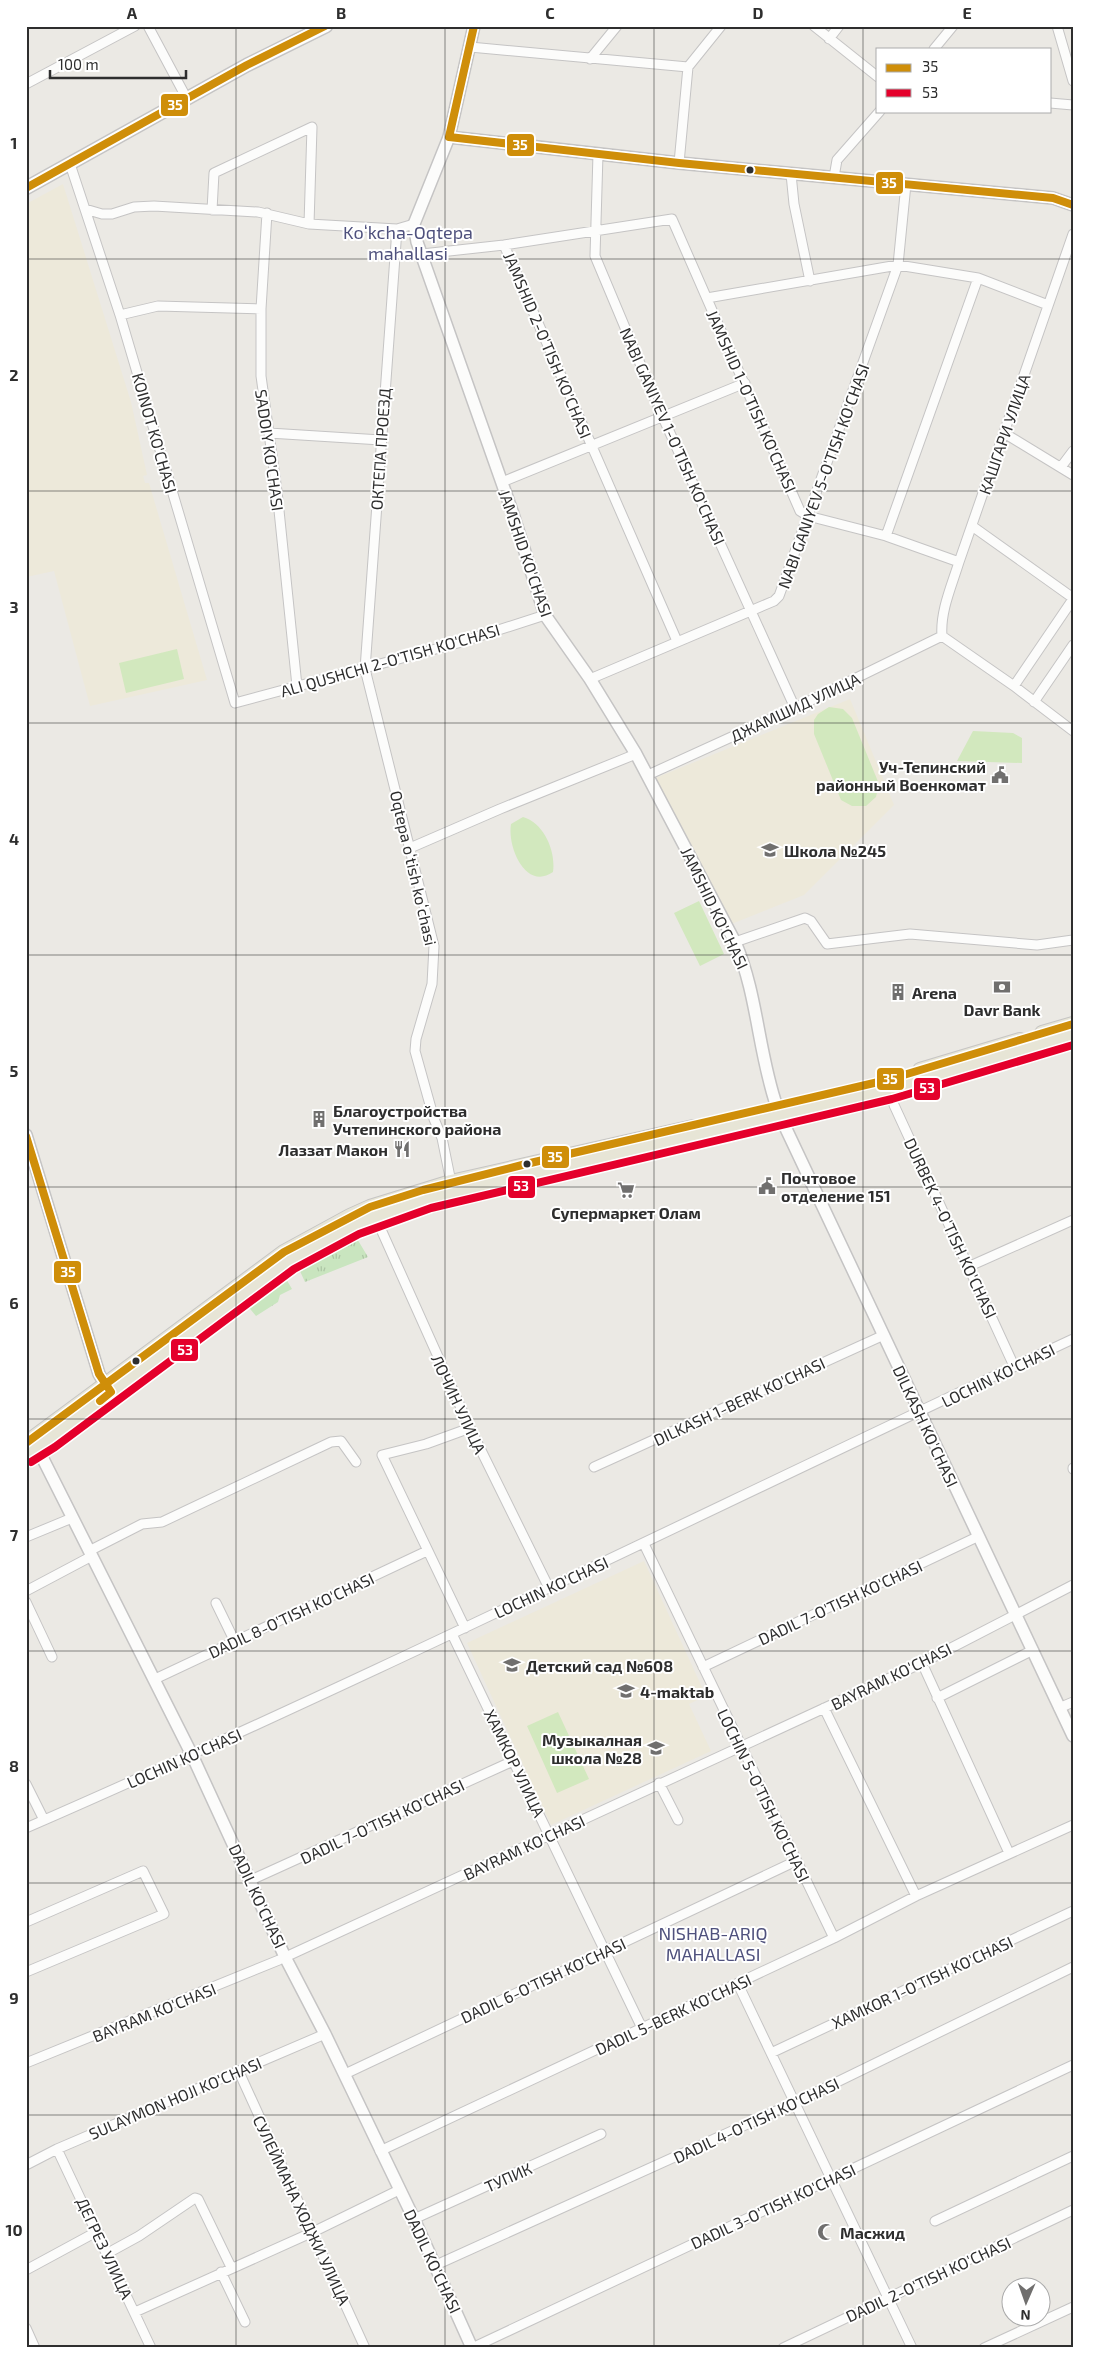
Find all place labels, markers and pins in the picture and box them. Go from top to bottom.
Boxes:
unlabelled marker [745,165,755,175]
place label: Уч-Тепинский районный Военкомат [816,757,986,794]
public building icon: Уч-Тепинский районный Военкомат [990,765,1010,785]
school or university icon: Школа №245 [760,840,780,860]
place label: Школа №245 [784,841,886,860]
bank icon: Davr Bank [992,977,1012,997]
building icon: Arena [888,982,908,1002]
place label: Arena [912,983,957,1002]
place label: Davr Bank [964,1000,1041,1019]
place label: Благоустройства Учтепинского района [333,1101,501,1138]
building icon: Благоустройства Учтепинского района [309,1109,329,1129]
restaurant icon: Лаззат Макон [392,1139,412,1159]
place label: Лаззат Макон [279,1140,388,1159]
unlabelled marker [522,1159,532,1169]
place label: Почтовое отделение 151 [781,1168,891,1205]
public building icon: Почтовое отделение 151 [757,1176,777,1196]
supermarket icon: Супермаркет Олам [616,1180,636,1200]
place label: Супермаркет Олам [551,1203,701,1222]
unlabelled marker [131,1356,141,1366]
school or university icon: Детский сад №608 [502,1655,522,1675]
place label: Детский сад №608 [526,1656,673,1675]
school or university icon: 4-maktab [616,1681,636,1701]
place label: 4-maktab [640,1682,714,1701]
place label: Музыкалная школа №28 [542,1730,642,1767]
school or university icon: Музыкалная школа №28 [646,1738,666,1758]
mosque icon: Масжид [816,2222,836,2242]
place label: Масжид [840,2223,905,2242]

